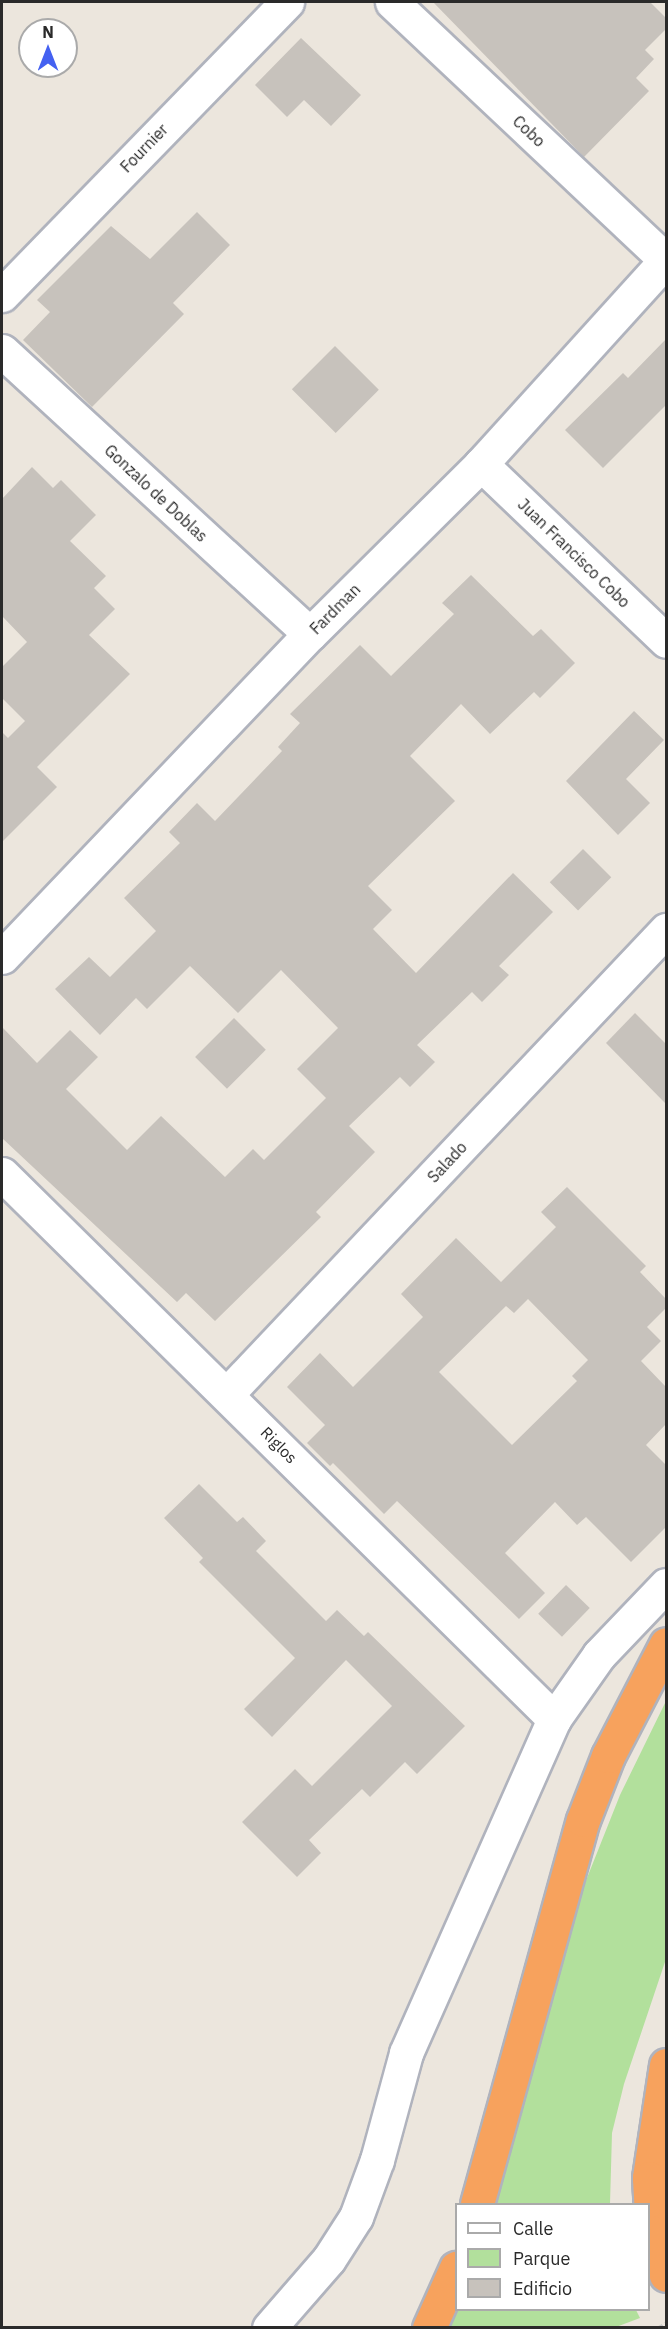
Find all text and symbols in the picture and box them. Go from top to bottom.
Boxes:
north arrow [18,18,78,78]
text: N [42,22,54,42]
street label: Cobo [509,111,549,151]
street label: Fournier [116,120,172,176]
street label: Gonzalo de Doblas [101,440,211,546]
street label: Juan Francisco Cobo [514,495,634,611]
street label: Fardman [306,580,364,638]
street label: Salado [423,1138,471,1186]
street label: Riglos [257,1423,301,1467]
legend [455,2203,650,2311]
text: Calle [513,2217,553,2240]
text: Parque [513,2247,570,2270]
text: Edificio [513,2277,572,2300]

